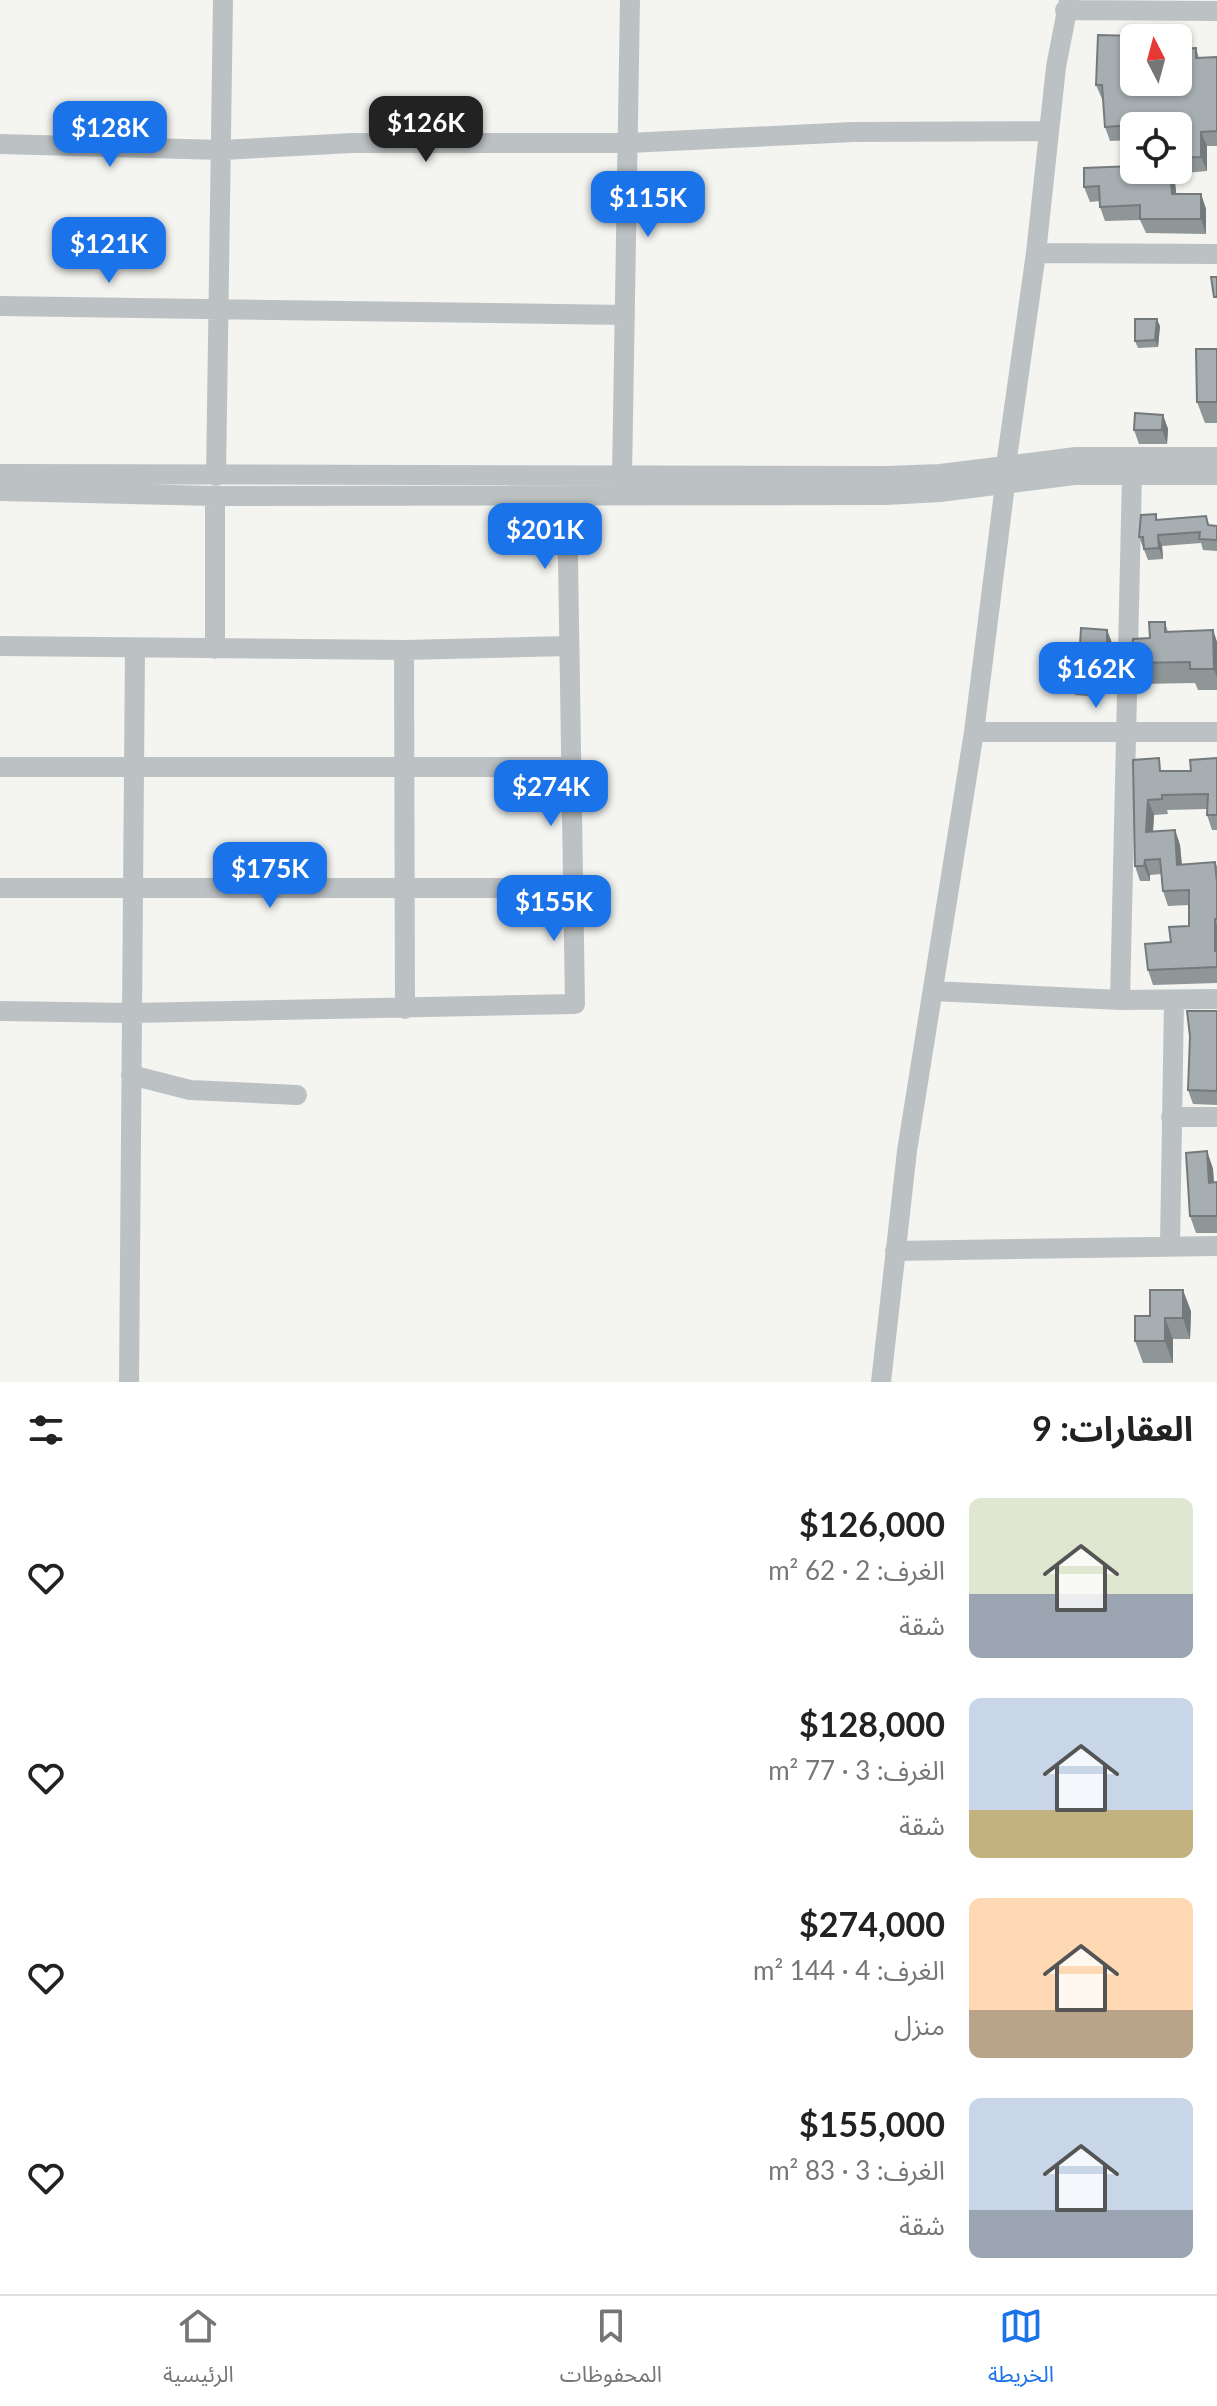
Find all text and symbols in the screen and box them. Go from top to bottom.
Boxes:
north arrow [1120,24,1192,96]
map controls [1120,24,1192,184]
pin: $126K [370,96,482,164]
pin: $128K [54,101,166,169]
text: $126K [387,106,465,138]
text: $128K [71,111,149,143]
button: locate [1120,112,1192,184]
pin: $115K [592,171,704,239]
text: $115K [609,181,687,213]
pin: $121K [53,217,165,285]
text: $121K [70,227,148,259]
pin: $201K [489,503,601,571]
text: $201K [506,513,584,545]
pin: $162K [1040,642,1152,710]
text: $162K [1057,652,1135,684]
pin: $274K [495,760,607,828]
text: $274K [512,770,590,802]
pin: $175K [214,842,326,910]
text: $175K [231,852,309,884]
pin: $155K [498,875,610,943]
text: $155K [515,885,593,917]
text: العقارات: 9 [1032,1407,1193,1448]
icon: filters [24,1408,68,1452]
text: $126,000 [799,1503,945,1544]
icon: home [1033,1530,1129,1626]
text: الغرف: 2 · 62 m² [768,1554,945,1586]
icon: heart [24,1556,68,1600]
text: شقة [899,1609,945,1641]
text: $128,000 [799,1703,945,1744]
icon: home [1033,1730,1129,1826]
text: الغرف: 3 · 77 m² [768,1754,945,1786]
icon: heart [24,1756,68,1800]
text: شقة [899,1809,945,1841]
text: $274,000 [799,1903,945,1944]
icon: home [1033,1930,1129,2026]
text: الغرف: 4 · 144 m² [753,1954,945,1986]
icon: heart [24,1956,68,2000]
text: منزل [894,2009,945,2041]
text: $155,000 [799,2103,945,2144]
icon: home [1033,2130,1129,2226]
text: الغرف: 3 · 83 m² [768,2154,945,2186]
icon: heart [24,2156,68,2200]
text: شقة [899,2209,945,2241]
tab: الرئيسية [163,2304,234,2398]
tab: المحفوظات [560,2304,662,2398]
tab: الخريطة [988,2304,1054,2398]

